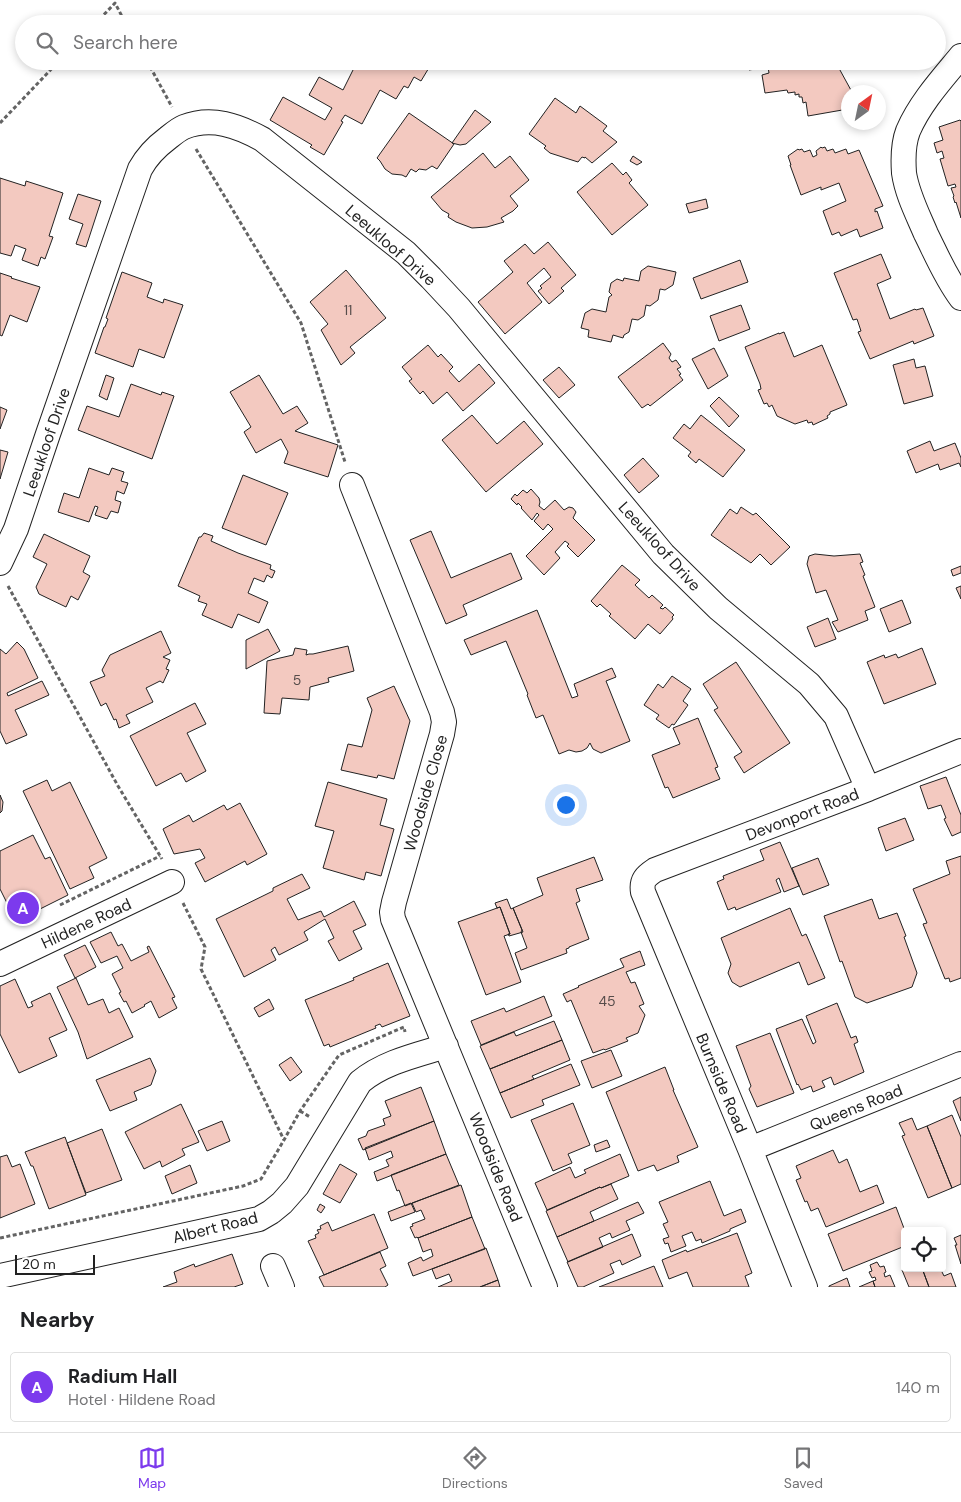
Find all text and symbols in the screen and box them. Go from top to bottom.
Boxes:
search box [15,15,946,70]
icon: search [33,29,61,57]
text: Search here [73,30,178,55]
north arrow [841,85,886,130]
street label: Leeukloof Drive [341,200,440,291]
house number: 11 [344,301,352,319]
street label: Leeukloof Drive [18,385,75,499]
street label: Leeukloof Drive [614,497,705,596]
house number: 5 [293,671,301,689]
street label: Woodside Close [399,732,452,854]
street label: Devonport Road [743,783,862,846]
your location [553,792,579,818]
pin: A [7,889,39,927]
street label: Hildene Road [38,893,135,954]
house number: 45 [598,992,616,1010]
street label: Burnside Road [691,1030,752,1136]
street label: Queens Road [807,1079,906,1136]
street label: Woodside Road [464,1109,527,1225]
street label: Albert Road [170,1207,260,1248]
map controls [901,1227,946,1272]
button: locate [901,1227,946,1272]
scale bar [15,1252,95,1275]
text: 20 m [22,1255,56,1273]
text: Nearby [20,1306,94,1334]
text: Radium Hall [68,1364,177,1389]
text: A [31,1377,43,1398]
text: 140 m [896,1377,940,1398]
text: Hotel · Hildene Road [68,1389,216,1410]
tab: Map [138,1444,166,1492]
tab: Directions [442,1444,508,1492]
tab: Saved [784,1444,823,1492]

